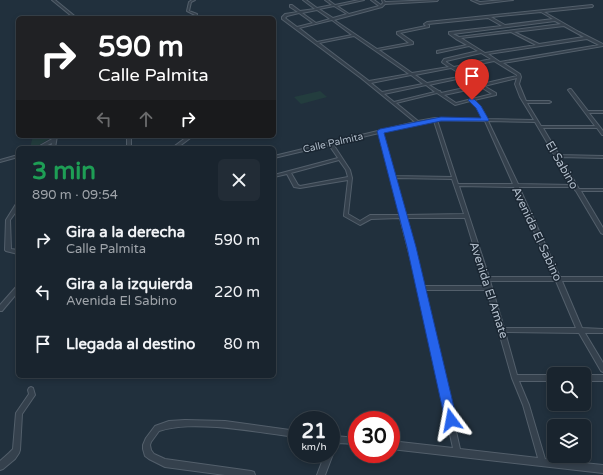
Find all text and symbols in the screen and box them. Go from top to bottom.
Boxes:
text: 590 m [98,30,184,64]
icon: right [32,32,84,84]
pin [455,59,489,100]
text: Calle Palmita [98,64,209,86]
icon: arrive [461,65,483,87]
icon: left [93,108,115,130]
icon: ahead [135,108,157,130]
icon: right [177,108,199,130]
street label: Calle Palmita [302,130,364,156]
street label: El Sabino [543,139,581,191]
text: 3 min [32,157,96,186]
button: close [218,159,260,201]
street label: Avenida El Sabino [509,185,565,283]
text: 890 m · 09:54 [32,187,118,203]
text: Gira a la derecha [66,223,185,241]
icon: right [32,229,54,251]
text: 590 m [214,231,260,249]
street label: Avenida El Amate [467,240,511,340]
text: Calle Palmita [66,241,146,257]
text: Gira a la izquierda [66,275,193,293]
icon: left [32,281,54,303]
text: 220 m [214,283,260,301]
text: Avenida El Sabino [66,293,177,309]
icon: arrive [32,333,54,355]
text: Llegada al destino [66,335,195,353]
text: 80 m [223,335,260,353]
map controls [547,367,591,463]
button: search [547,367,591,411]
position arrow [430,399,472,441]
speed limit sign: 30 [348,411,400,463]
button: layers [547,419,591,463]
text: 21 [301,420,327,444]
text: km/h [301,441,327,453]

